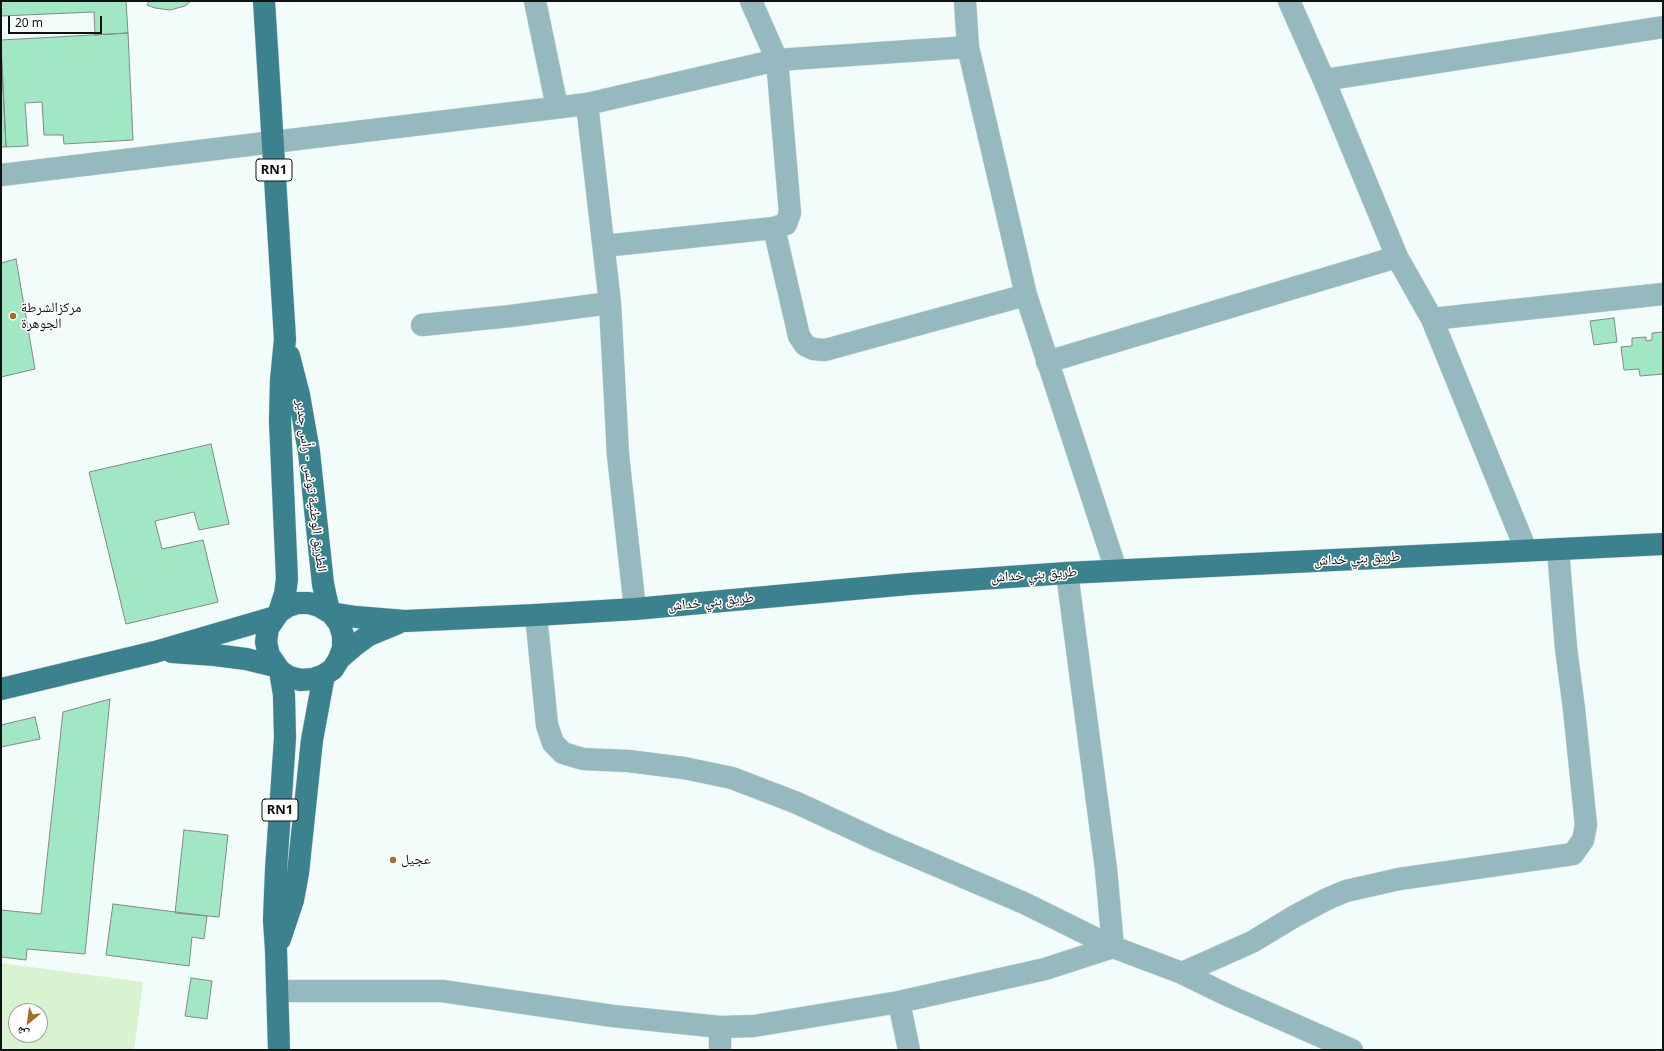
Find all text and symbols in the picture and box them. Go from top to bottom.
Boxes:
scale bar [10,8,104,34]
text: 20 m [15,14,43,31]
road number: RN1 [256,159,292,181]
place label: مركزالشرطة الجوهرة [21,300,81,332]
marker: مركزالشرطة الجوهرة [8,311,18,321]
street label: الطريق الوطنية تونس - رأس جدير [292,399,330,573]
street label: طريق بني خداش [1313,548,1401,570]
street label: طريق بني خداش [990,564,1078,586]
street label: طريق بني خداش [667,589,755,615]
road number: RN1 [262,799,298,821]
place label: عجيل [401,852,431,868]
marker: عجيل [388,855,398,865]
north arrow [8,1003,48,1043]
text: ش [14,1024,31,1042]

